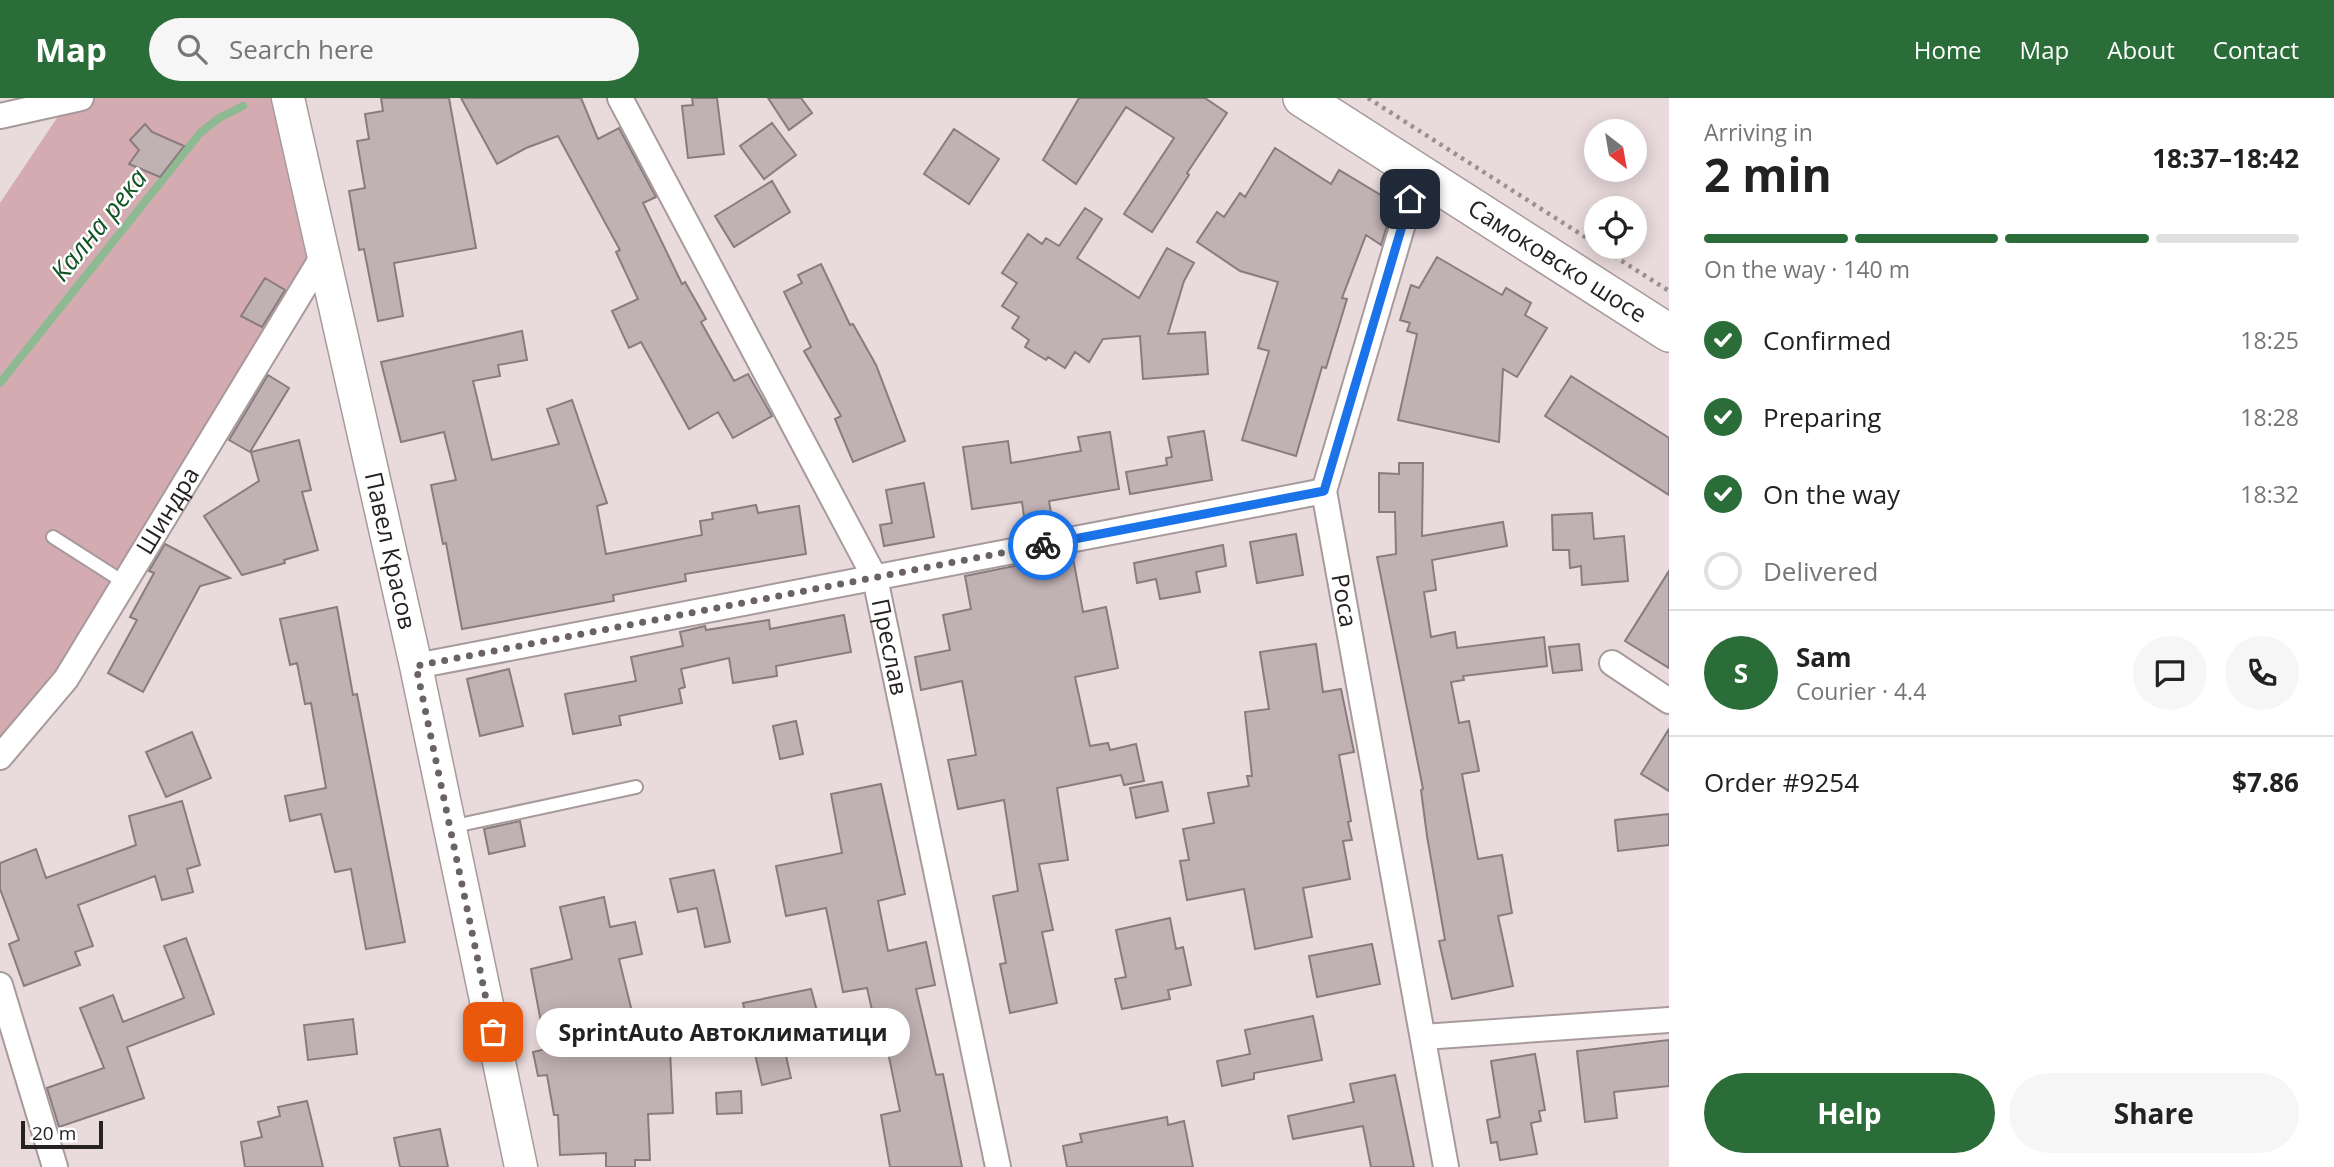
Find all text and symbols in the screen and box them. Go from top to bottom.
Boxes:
search box [149,18,639,81]
text: Map [35,27,107,72]
icon: search [173,30,211,68]
text: Search here [229,31,374,67]
text: Home [1914,33,1982,66]
text: Map [2020,33,2069,66]
text: About [2107,33,2175,66]
text: Contact [2213,33,2299,66]
text: Arriving in [1704,116,1813,148]
north arrow [1584,119,1647,182]
map controls [1584,119,1647,259]
text: 18:37–18:42 [2152,140,2299,176]
text: 2 min [1704,143,1832,205]
water label: Кална река [42,160,155,288]
pin [1380,169,1440,229]
icon: home [1391,180,1429,218]
street label: Самоковско шосе [1462,191,1654,330]
button: locate [1584,196,1647,259]
text: On the way · 140 m [1704,253,1910,285]
icon: check [1704,321,1742,359]
text: Confirmed [1763,322,1891,358]
text: 18:25 [2240,324,2299,356]
icon: check [1704,398,1742,436]
text: Preparing [1763,399,1881,435]
text: 18:28 [2240,401,2299,433]
street label: Шиндра [128,460,206,560]
street label: Павел Красов [358,468,425,632]
icon: check [1704,475,1742,513]
text: On the way [1763,476,1900,512]
text: 18:32 [2240,478,2299,510]
courier [1008,510,1078,580]
icon: bike [1024,526,1062,564]
text: Delivered [1763,553,1878,589]
street label: Роса [1324,571,1366,630]
street label: Преслав [865,595,917,698]
button: chat [2133,636,2207,710]
button: phone [2225,636,2299,710]
text: Sam [1796,639,1852,675]
text: S [1734,655,1748,691]
text: Courier · 4.4 [1796,675,1926,707]
text: Order #9254 [1704,764,1859,800]
text: $7.86 [2232,764,2299,800]
pin [463,1002,523,1062]
callout: SprintAuto Автоклиматици [535,1007,910,1056]
icon: bag [474,1013,512,1051]
text: SprintAuto Автоклиматици [559,1016,887,1048]
button: Help [1704,1073,1995,1153]
button: Share [2009,1073,2299,1153]
scale bar [21,1118,103,1150]
text: 20 m [32,1120,76,1146]

